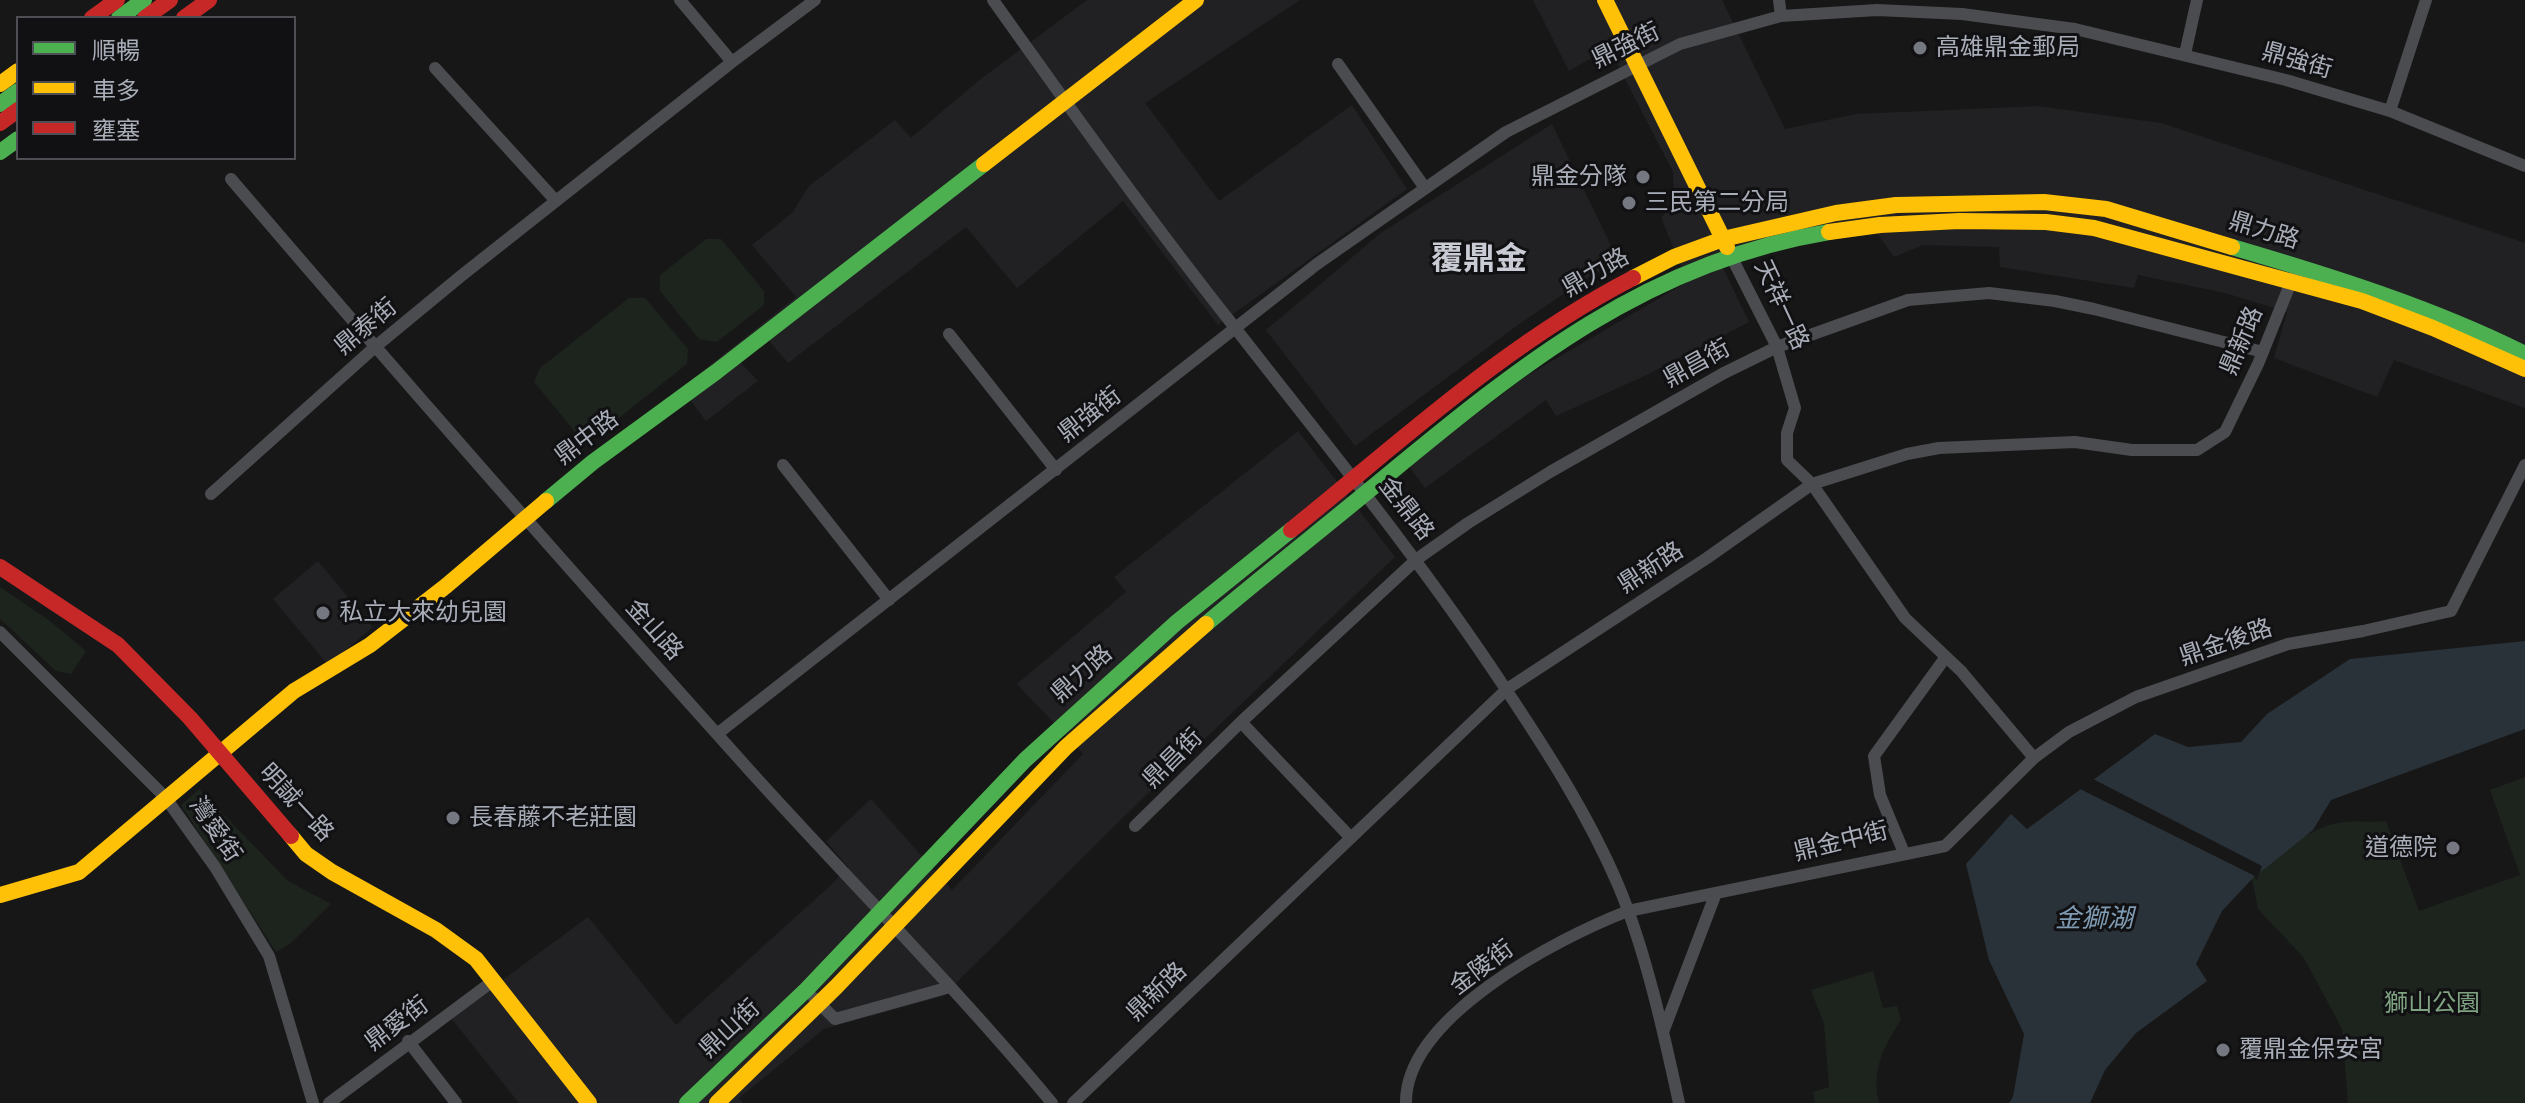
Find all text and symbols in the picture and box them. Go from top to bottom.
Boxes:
legend [16,16,296,160]
street label: 鼎強街 [1587,17,1665,75]
place label: 高雄鼎金郵局 [1936,34,2080,62]
text: 順暢 [92,37,140,65]
street label: 鼎強街 [2258,37,2336,85]
marker: 高雄鼎金郵局 [1911,39,1929,57]
text: 車多 [92,77,140,105]
text: 壅塞 [92,117,140,145]
place label: 鼎金分隊 [1531,163,1627,191]
marker: 鼎金分隊 [1634,168,1652,186]
place label: 三民第二分局 [1645,189,1789,217]
marker: 三民第二分局 [1620,194,1638,212]
street label: 鼎力路 [2225,207,2303,255]
district label: 覆鼎金 [1431,241,1527,279]
street label: 鼎力路 [1558,243,1634,303]
street label: 天祥一路 [1748,255,1814,355]
street label: 鼎泰街 [329,293,403,361]
street label: 鼎新路 [2215,302,2269,380]
street label: 鼎昌街 [1659,334,1735,394]
street label: 鼎強街 [1053,381,1127,449]
street label: 鼎中路 [550,405,624,471]
street label: 金鼎路 [1372,472,1440,546]
street label: 鼎新路 [1613,536,1689,600]
street label: 金山路 [619,594,689,666]
place label: 私立大來幼兒園 [339,599,507,627]
marker: 私立大來幼兒園 [314,604,332,622]
street label: 鼎金後路 [2176,614,2276,672]
street label: 鼎力路 [1046,639,1118,709]
street label: 鼎昌街 [1137,723,1209,795]
street label: 明誠一路 [253,758,339,848]
street label: 灣愛街 [183,792,247,868]
place label: 長春藤不老莊園 [469,804,637,832]
marker: 長春藤不老莊園 [444,809,462,827]
street label: 鼎金中街 [1791,816,1891,868]
place label: 道德院 [2365,834,2437,862]
marker: 道德院 [2444,839,2462,857]
water label: 金獅湖 [2055,903,2133,935]
street label: 金陵街 [1445,935,1519,1001]
street label: 鼎新路 [1121,957,1193,1027]
park label: 獅山公園 [2384,990,2480,1018]
street label: 鼎愛街 [360,991,434,1057]
street label: 鼎山街 [694,994,766,1064]
place label: 覆鼎金保安宮 [2239,1036,2383,1064]
marker: 覆鼎金保安宮 [2214,1041,2232,1059]

